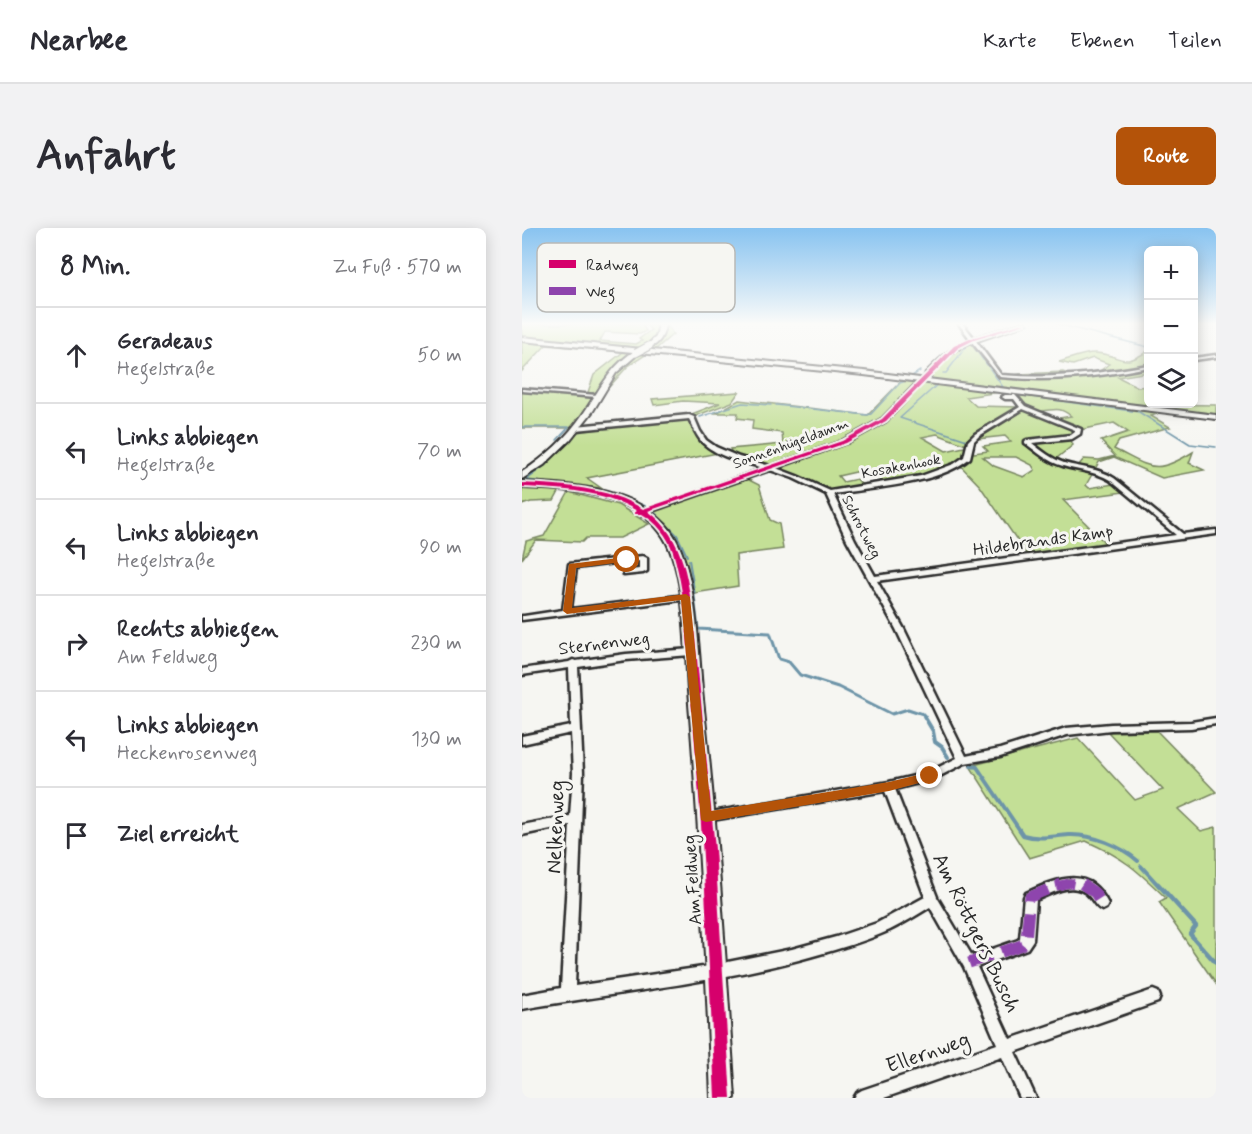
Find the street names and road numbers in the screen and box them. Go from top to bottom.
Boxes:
street label: Sonnenhügeldamm [730,414,852,474]
street label: Kosakenhook [860,449,943,484]
street label: Schrotweg [836,492,886,563]
street label: Hildebrands Kamp [971,519,1115,563]
street label: Sternenweg [557,627,651,661]
street label: Nelkenweg [540,780,573,874]
street label: Am Feldweg [678,834,709,926]
street label: Am Röttgers Busch [925,849,1027,1017]
street label: Ellernweg [882,1026,974,1081]

